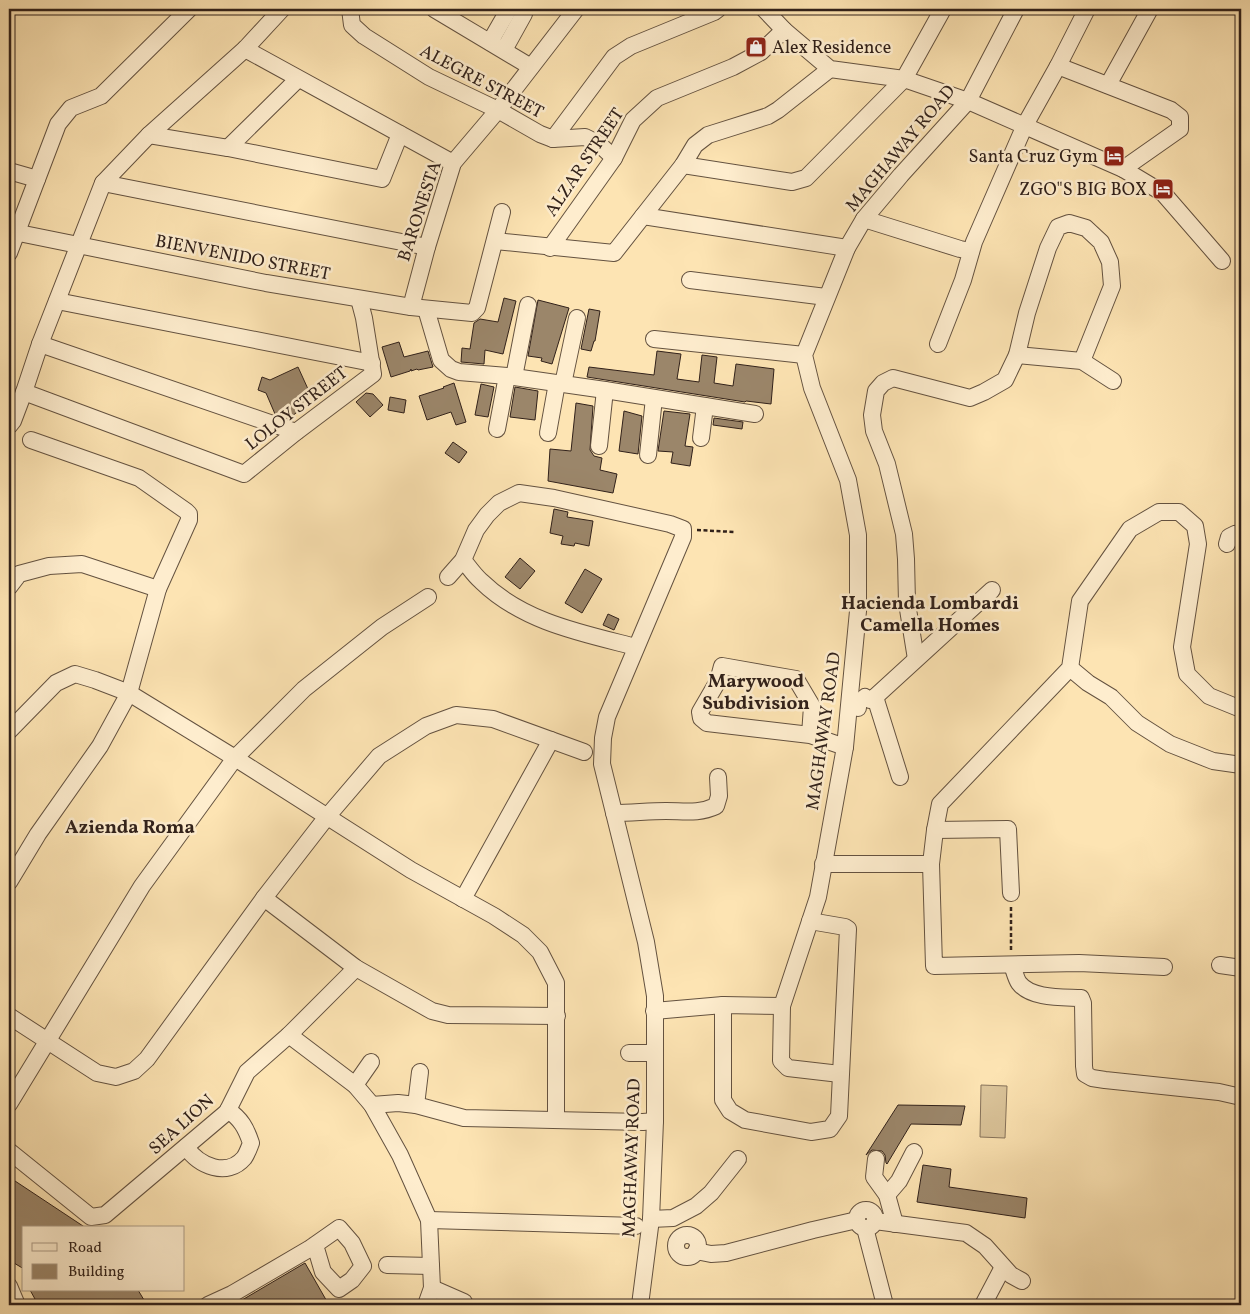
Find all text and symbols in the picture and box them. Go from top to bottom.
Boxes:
shop icon: Alex Residence [744,35,768,59]
place label: Alex Residence [772,36,891,61]
street label: ALEGRE STREET [415,39,548,126]
street label: MAGHAWAY ROAD [840,80,962,218]
street label: ALZAR STREET [540,103,631,222]
hotel icon: Santa Cruz Gym [1102,144,1126,168]
place label: Santa Cruz Gym [969,145,1098,170]
street label: BARONESTA [392,158,449,265]
hotel icon: ZGO"S BIG BOX [1151,177,1175,201]
place label: ZGO"S BIG BOX [1019,178,1147,203]
street label: BIENVENIDO STREET [153,229,333,288]
street label: LOLOY STREET [240,361,354,457]
district label: Hacienda Lombardi Camella Homes [841,591,1019,639]
street label: MAGHAWAY ROAD [801,651,848,812]
district label: Marywood Subdivision [702,669,810,717]
district label: Azienda Roma [65,815,195,841]
street label: MAGHAWAY ROAD [617,1078,648,1238]
street label: SEA LION [144,1089,220,1161]
legend [22,1226,185,1292]
text: Road [68,1238,102,1259]
text: Building [68,1262,125,1283]

